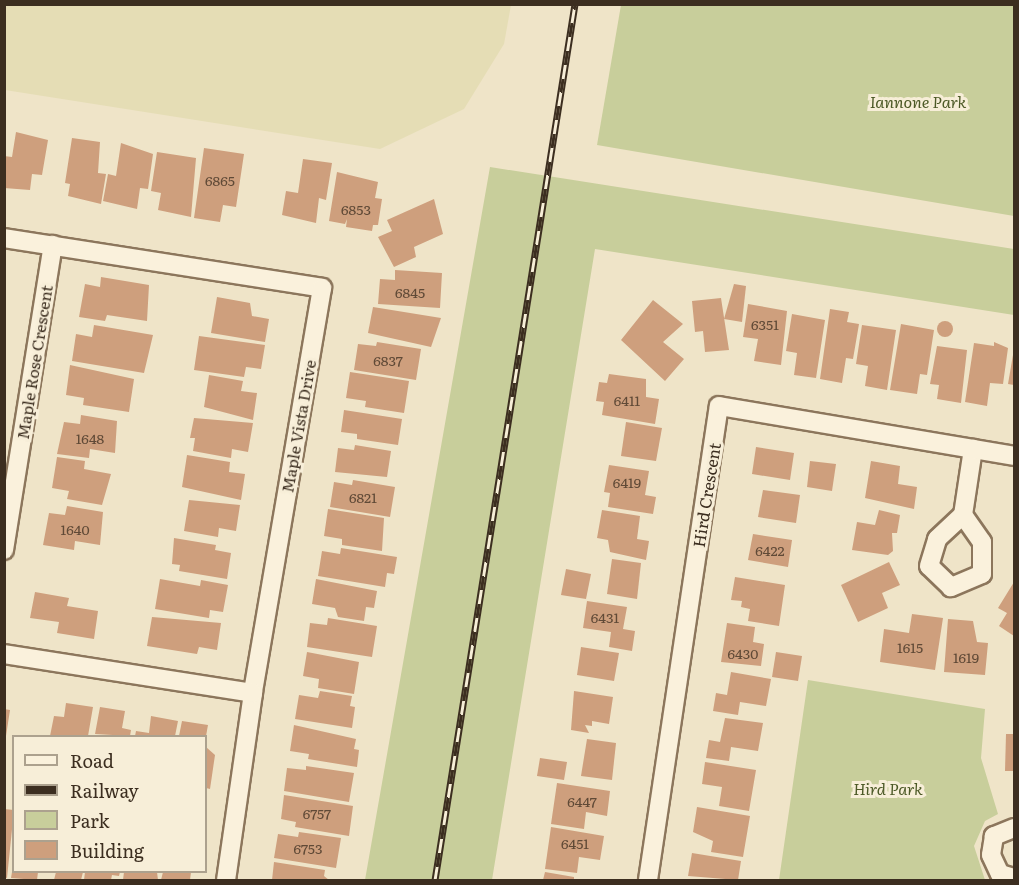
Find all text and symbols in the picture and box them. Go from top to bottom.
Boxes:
park label: Iannone Park [870,91,966,111]
house number: 6865 [205,172,235,188]
house number: 6853 [341,201,371,217]
street label: Maple Rose Crescent [12,283,56,441]
house number: 6845 [395,284,425,300]
house number: 6351 [751,316,779,332]
house number: 6837 [373,352,403,368]
street label: Maple Vista Drive [277,358,319,494]
house number: 6411 [614,392,640,408]
house number: 1648 [76,430,104,446]
street label: Hird Crescent [688,441,724,549]
house number: 6419 [613,474,641,490]
house number: 6821 [349,489,377,505]
house number: 1640 [60,521,90,537]
house number: 6422 [755,542,785,558]
house number: 6431 [591,609,619,625]
house number: 1615 [897,639,923,655]
house number: 6430 [728,645,758,661]
house number: 1619 [953,649,979,665]
legend [12,735,207,873]
text: Road [70,747,114,774]
text: Railway [70,777,139,804]
park label: Hird Park [853,778,923,798]
house number: 6447 [567,793,597,809]
house number: 6757 [303,805,331,821]
text: Park [70,807,109,834]
house number: 6451 [561,835,589,851]
text: Building [70,837,144,864]
house number: 6753 [294,840,322,856]

